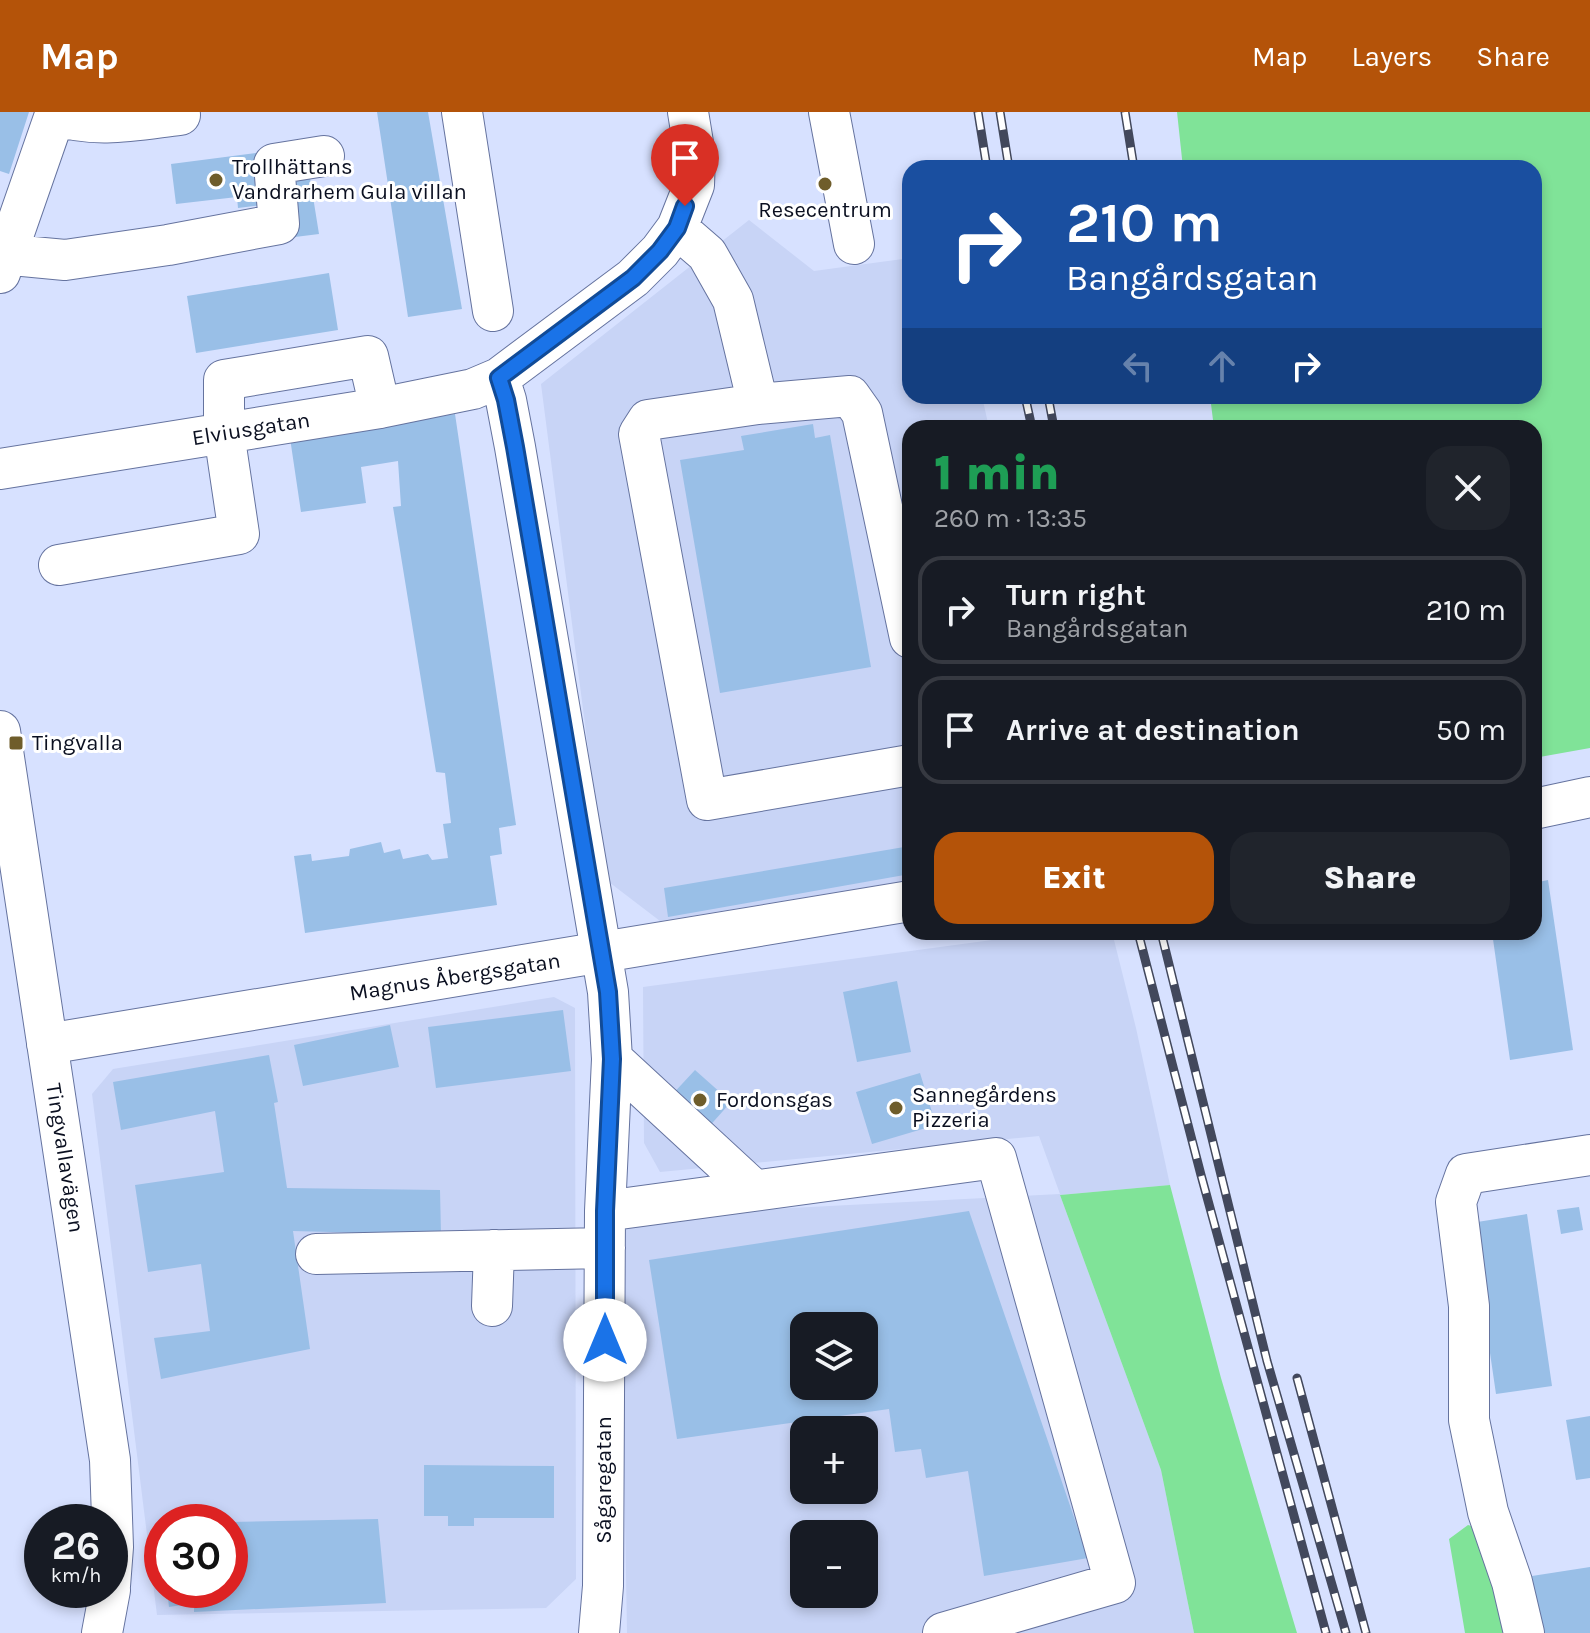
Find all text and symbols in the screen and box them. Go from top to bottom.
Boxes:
text: Map [40,34,119,79]
text: Map [1252,40,1307,73]
text: Layers [1351,40,1432,73]
text: Share [1476,40,1550,73]
pin [651,124,719,206]
icon: arrive [663,136,707,180]
place label: Trollhättans Vandrarhem Gula villan [232,154,467,205]
marker: Trollhättans Vandrarhem Gula villan [207,171,225,189]
marker: Resecentrum [816,175,834,193]
text: 210 m [1066,190,1223,255]
icon: right [934,192,1038,296]
place label: Resecentrum [758,197,892,223]
text: Bangårdsgatan [1066,257,1319,299]
icon: left [1116,344,1160,388]
icon: ahead [1200,344,1244,388]
icon: right [1284,344,1328,388]
street label: Elviusgatan [190,407,312,451]
text: 1 min [934,445,1060,501]
button: close [1426,446,1510,530]
text: 260 m · 13:35 [934,503,1087,534]
text: Turn right [1006,577,1146,613]
icon: right [938,588,982,632]
text: 210 m [1426,592,1506,628]
text: Bangårdsgatan [1006,613,1188,644]
icon: arrive [938,708,982,752]
text: Arrive at destination [1006,712,1300,748]
text: 50 m [1436,712,1506,748]
place label: Tingvalla [32,730,123,756]
marker: Tingvalla [7,734,25,752]
button: Exit [934,832,1214,924]
button: Share [1230,832,1510,924]
street label: Magnus Åbergsgatan [347,946,562,1007]
street label: Tingvallavägen [40,1081,90,1235]
place label: Sannegårdens Pizzeria [912,1082,1057,1133]
place label: Fordonsgas [716,1087,833,1113]
marker: Fordonsgas [691,1091,709,1109]
marker: Sannegårdens Pizzeria [887,1099,905,1117]
position arrow [563,1298,647,1382]
map controls [790,1312,878,1608]
button: layers [790,1312,878,1400]
street label: Sågaregatan [591,1416,617,1544]
button: + [790,1416,878,1504]
speed limit sign: 30 [144,1504,248,1608]
button: − [790,1520,878,1608]
text: 26 [52,1522,100,1569]
text: km/h [51,1564,101,1587]

